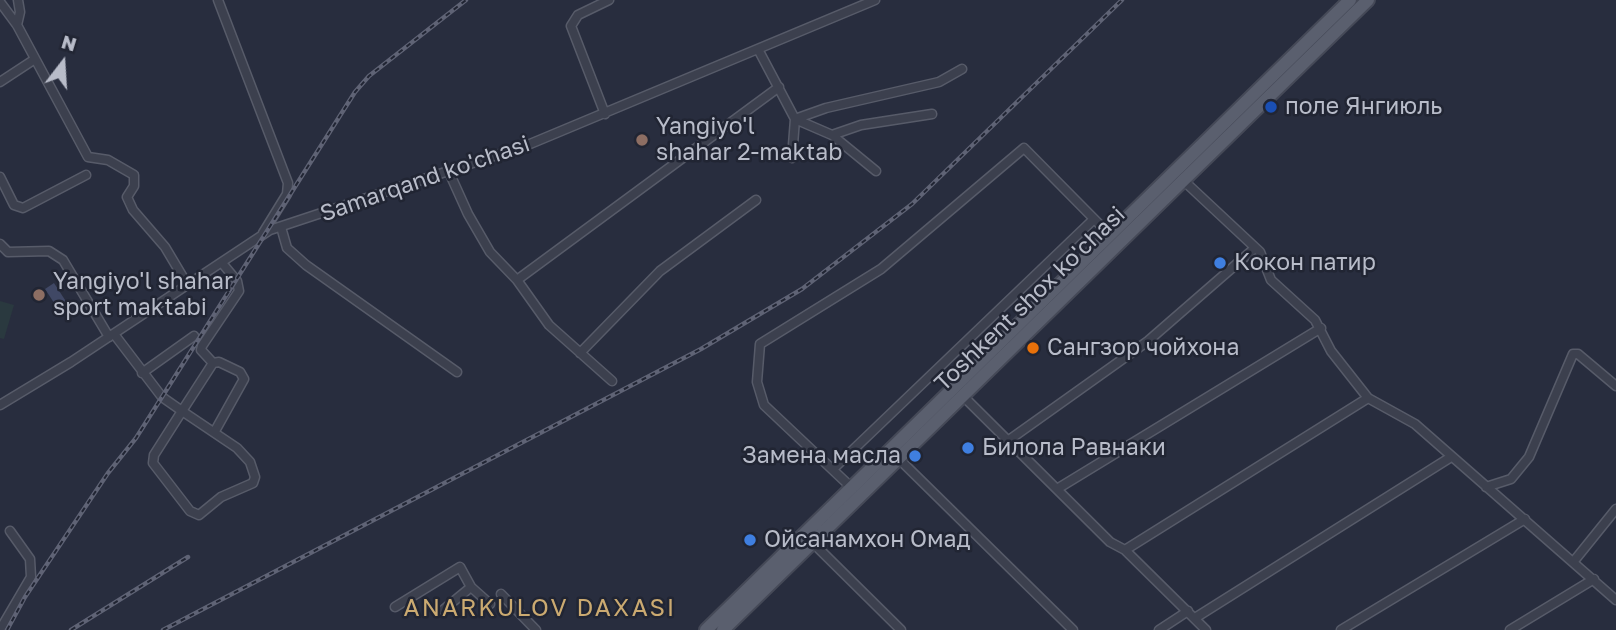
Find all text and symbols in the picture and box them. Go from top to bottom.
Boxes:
north arrow [28,28,98,98]
text: N [59,29,80,56]
place label: поле Янгиюль [1285,93,1442,121]
marker: поле Янгиюль [1263,99,1279,115]
place label: Yangiyo'l shahar 2-maktab [656,113,842,167]
street label: Samarqand ko'chasi [317,130,533,228]
marker: Yangiyo'l shahar 2-maktab [634,132,650,148]
street label: Toshkent shox ko'chasi [929,201,1131,397]
place label: Кокон патир [1234,249,1376,277]
marker: Кокон патир [1212,255,1228,271]
place label: Yangiyo'l shahar sport maktabi [53,268,233,322]
marker: Yangiyo'l shahar sport maktabi [31,287,47,303]
place label: Сангзор чойхона [1047,334,1239,362]
marker: Сангзор чойхона [1025,340,1041,356]
place label: Билола Равнаки [982,434,1166,462]
marker: Билола Равнаки [960,440,976,456]
place label: Замена масла [742,442,901,470]
marker: Замена масла [907,448,923,464]
place label: Ойсанамхон Омад [764,526,970,554]
marker: Ойсанамхон Омад [742,532,758,548]
district label: ANARKULOV DAXASI [406,594,674,622]

